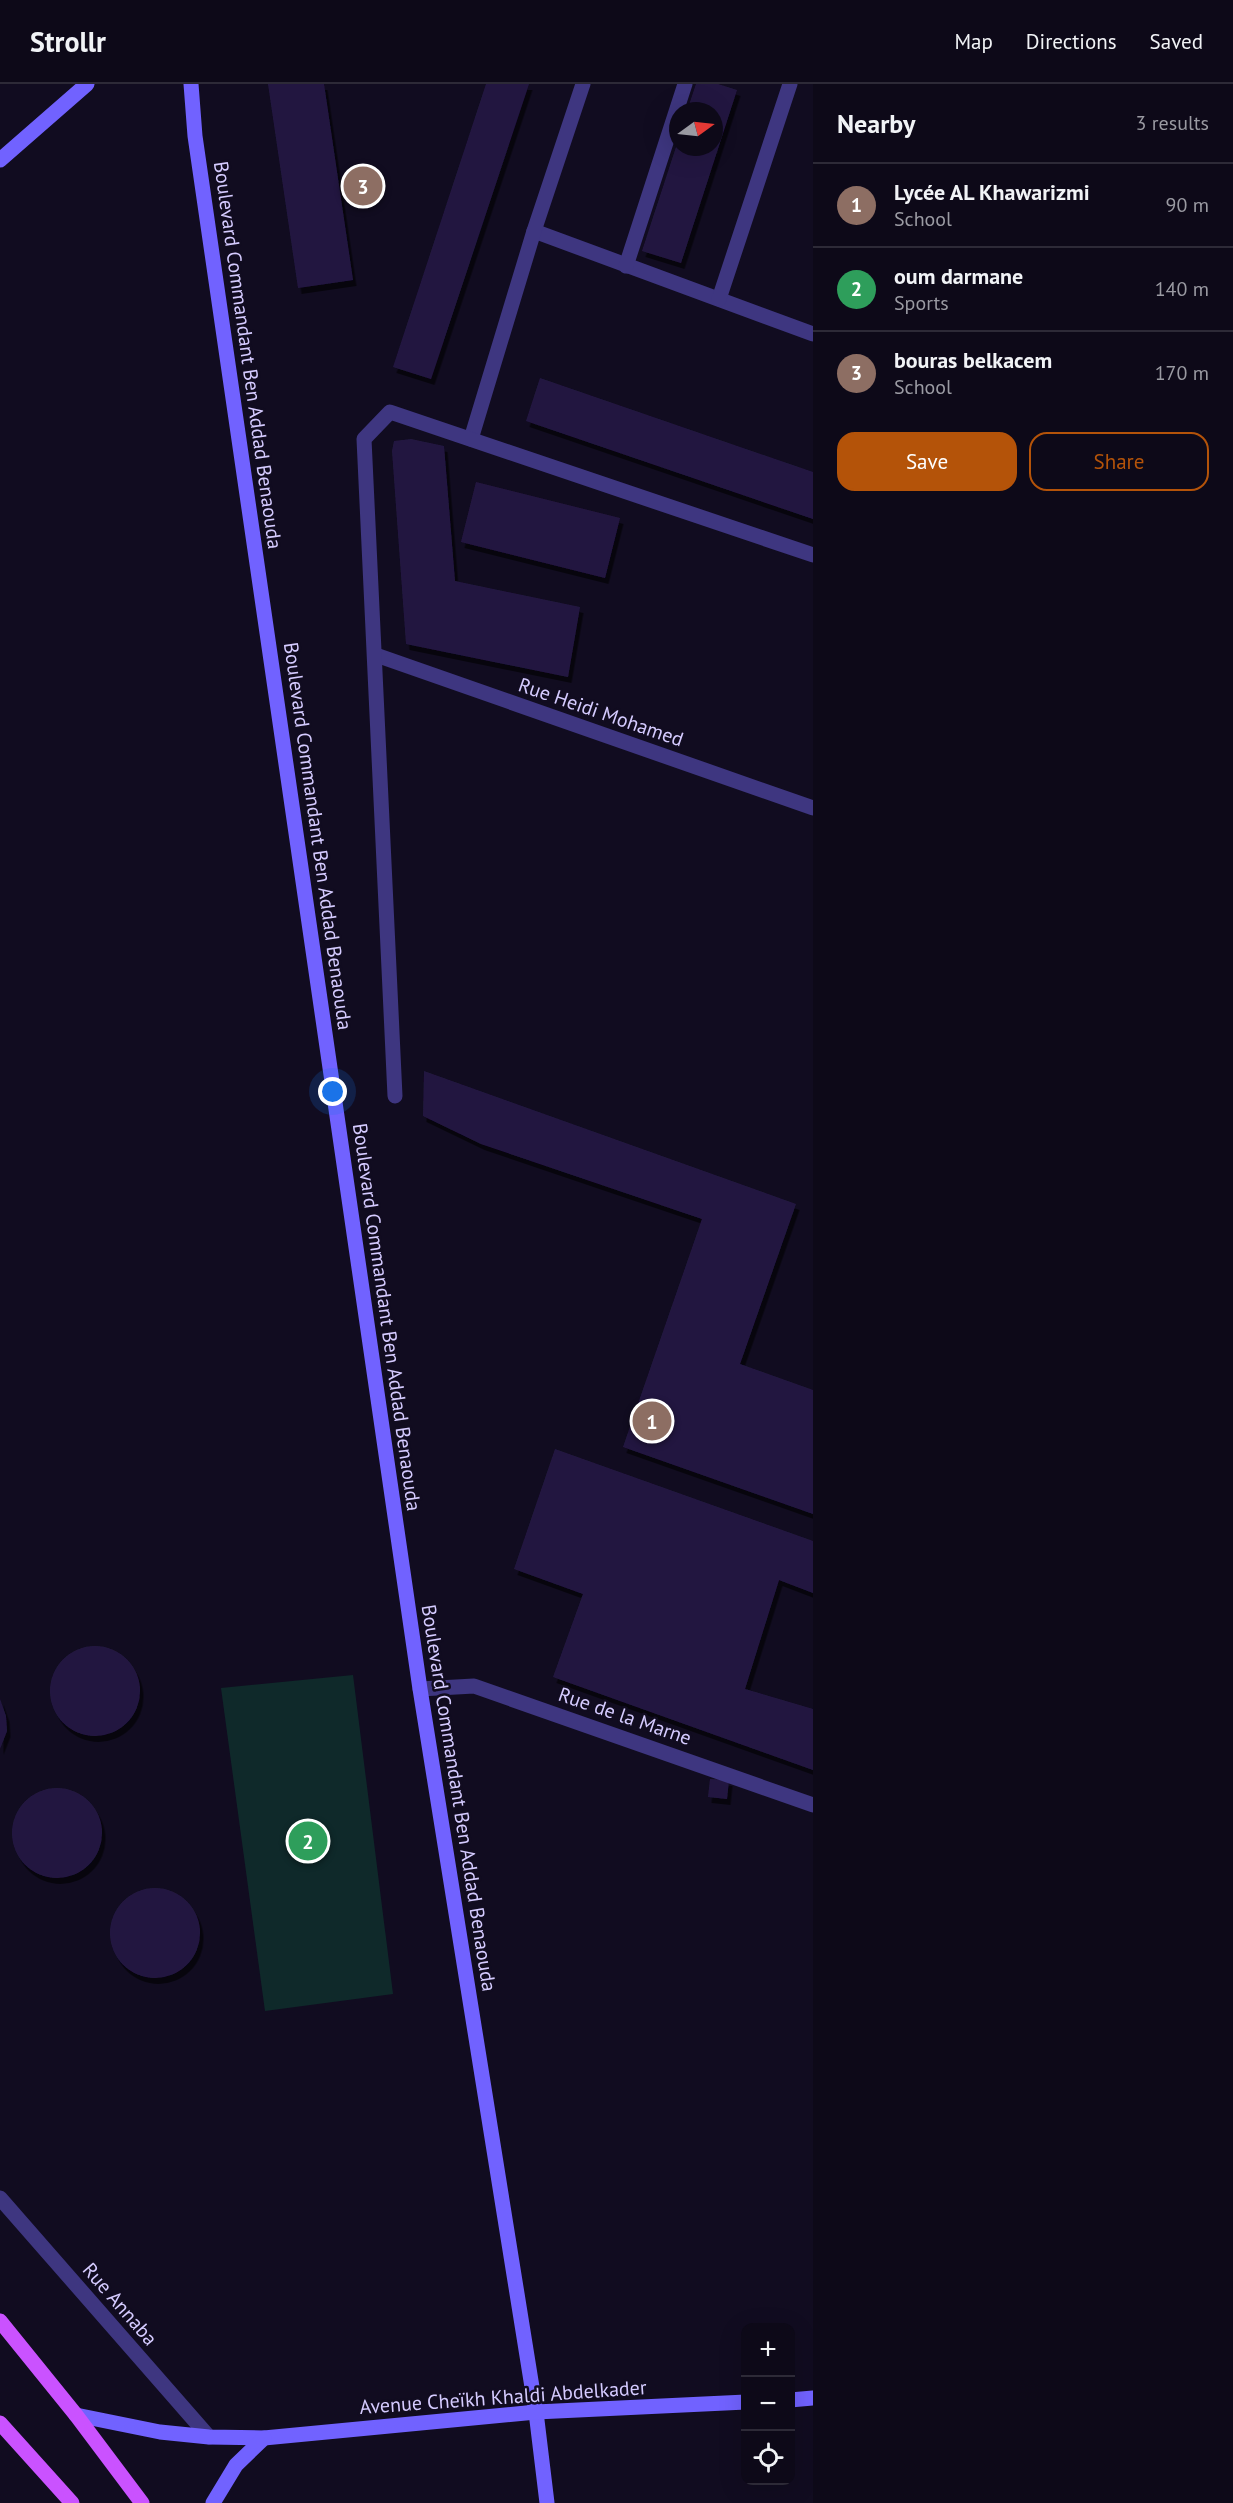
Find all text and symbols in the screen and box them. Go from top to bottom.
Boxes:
text: Strollr [30,23,106,60]
text: Map [954,28,993,55]
text: Directions [1026,28,1117,55]
text: Saved [1150,28,1203,55]
north arrow [669,102,723,156]
text: Nearby [837,107,915,140]
text: 3 results [1136,110,1209,136]
street label: Boulevard Commandant Ben Addad Benaouda [208,159,288,551]
pin: 3 [344,164,382,208]
text: Lycée AL Khawarizmi [894,178,1090,206]
text: 1 [851,192,862,218]
text: 90 m [1166,192,1209,218]
text: School [894,206,952,232]
text: oum darmane [894,262,1023,290]
text: 2 [851,276,862,302]
text: 140 m [1155,276,1209,302]
text: Sports [894,290,949,316]
text: bouras belkacem [894,346,1052,374]
text: 3 [851,360,862,386]
text: 170 m [1155,360,1209,386]
text: School [894,374,952,400]
button: Save [837,432,1017,491]
button: Share [1029,432,1209,491]
street label: Boulevard Commandant Ben Addad Benaouda [278,640,358,1032]
street label: Rue Heidi Mohamed [515,672,687,752]
your location [318,1077,347,1106]
street label: Boulevard Commandant Ben Addad Benaouda [347,1121,427,1513]
pin: 1 [632,1398,672,1444]
street label: Boulevard Commandant Ben Addad Benaouda [416,1603,502,1993]
street label: Rue de la Marne [555,1681,695,1751]
pin: 2 [288,1818,328,1864]
street label: Rue Annaba [77,2257,163,2351]
map controls [741,2323,795,2485]
button: + [741,2323,795,2377]
street label: Avenue Cheïkh Khaldi Abdelkader [359,2374,648,2420]
button: − [741,2377,795,2431]
button: locate [741,2431,795,2485]

